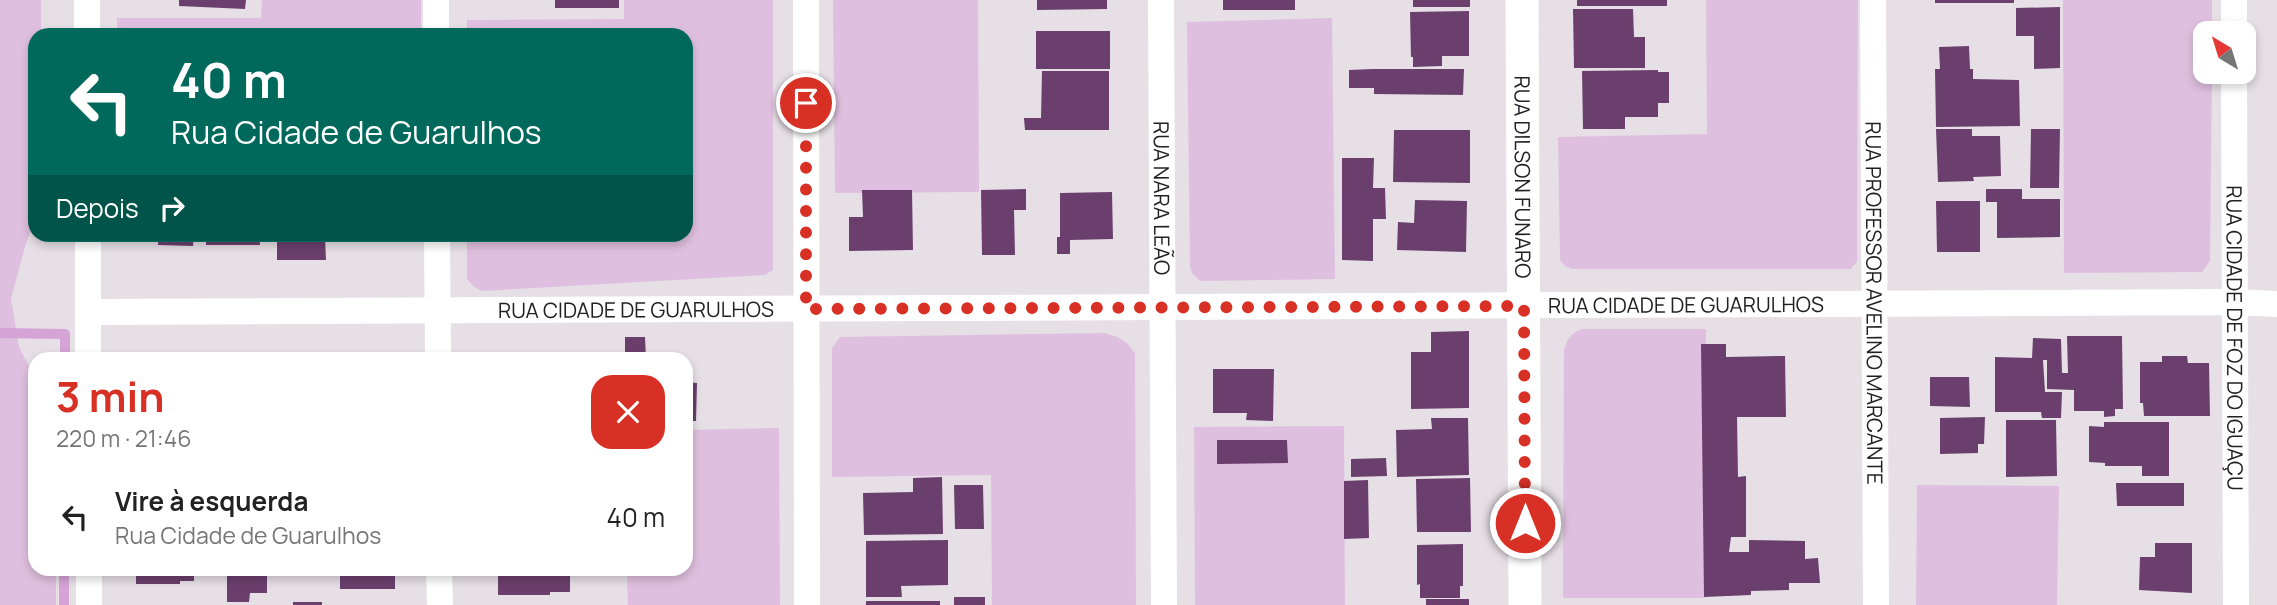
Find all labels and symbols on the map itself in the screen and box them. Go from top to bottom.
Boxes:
north arrow [2193,21,2256,84]
pin [776,73,836,133]
street label: RUA DILSON FUNARO [1508,76,1537,278]
street label: RUA NARA LEÃO [1148,121,1176,275]
street label: RUA PROFESSOR AVELINO MARCANTE [1860,121,1889,485]
street label: RUA CIDADE DE FOZ DO IGUAÇU [2220,185,2250,491]
street label: RUA CIDADE DE GUARULHOS [1548,290,1824,319]
street label: RUA CIDADE DE GUARULHOS [498,295,774,324]
position arrow [1488,486,1562,560]

